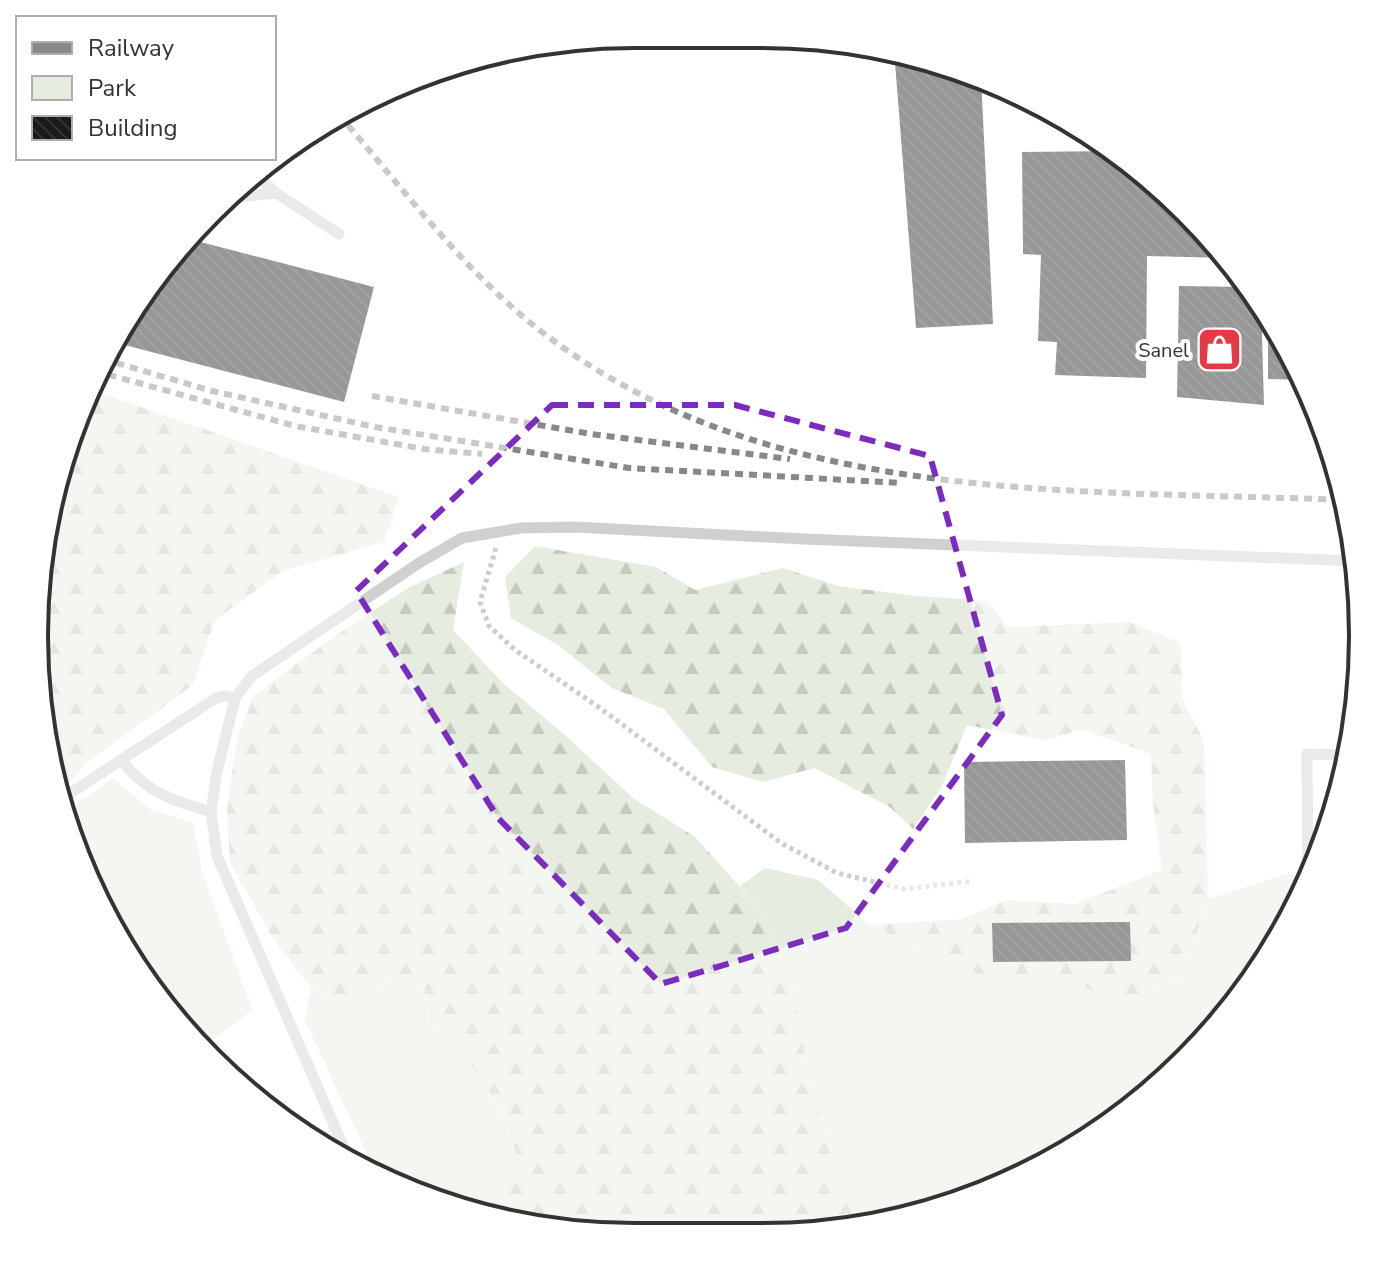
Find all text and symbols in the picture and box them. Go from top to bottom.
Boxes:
legend [16,16,276,160]
text: Railway [88,32,175,64]
text: Park [88,72,137,104]
text: Building [88,112,178,144]
shop icon: Sanel [1196,326,1244,374]
place label: Sanel [1138,337,1189,364]

